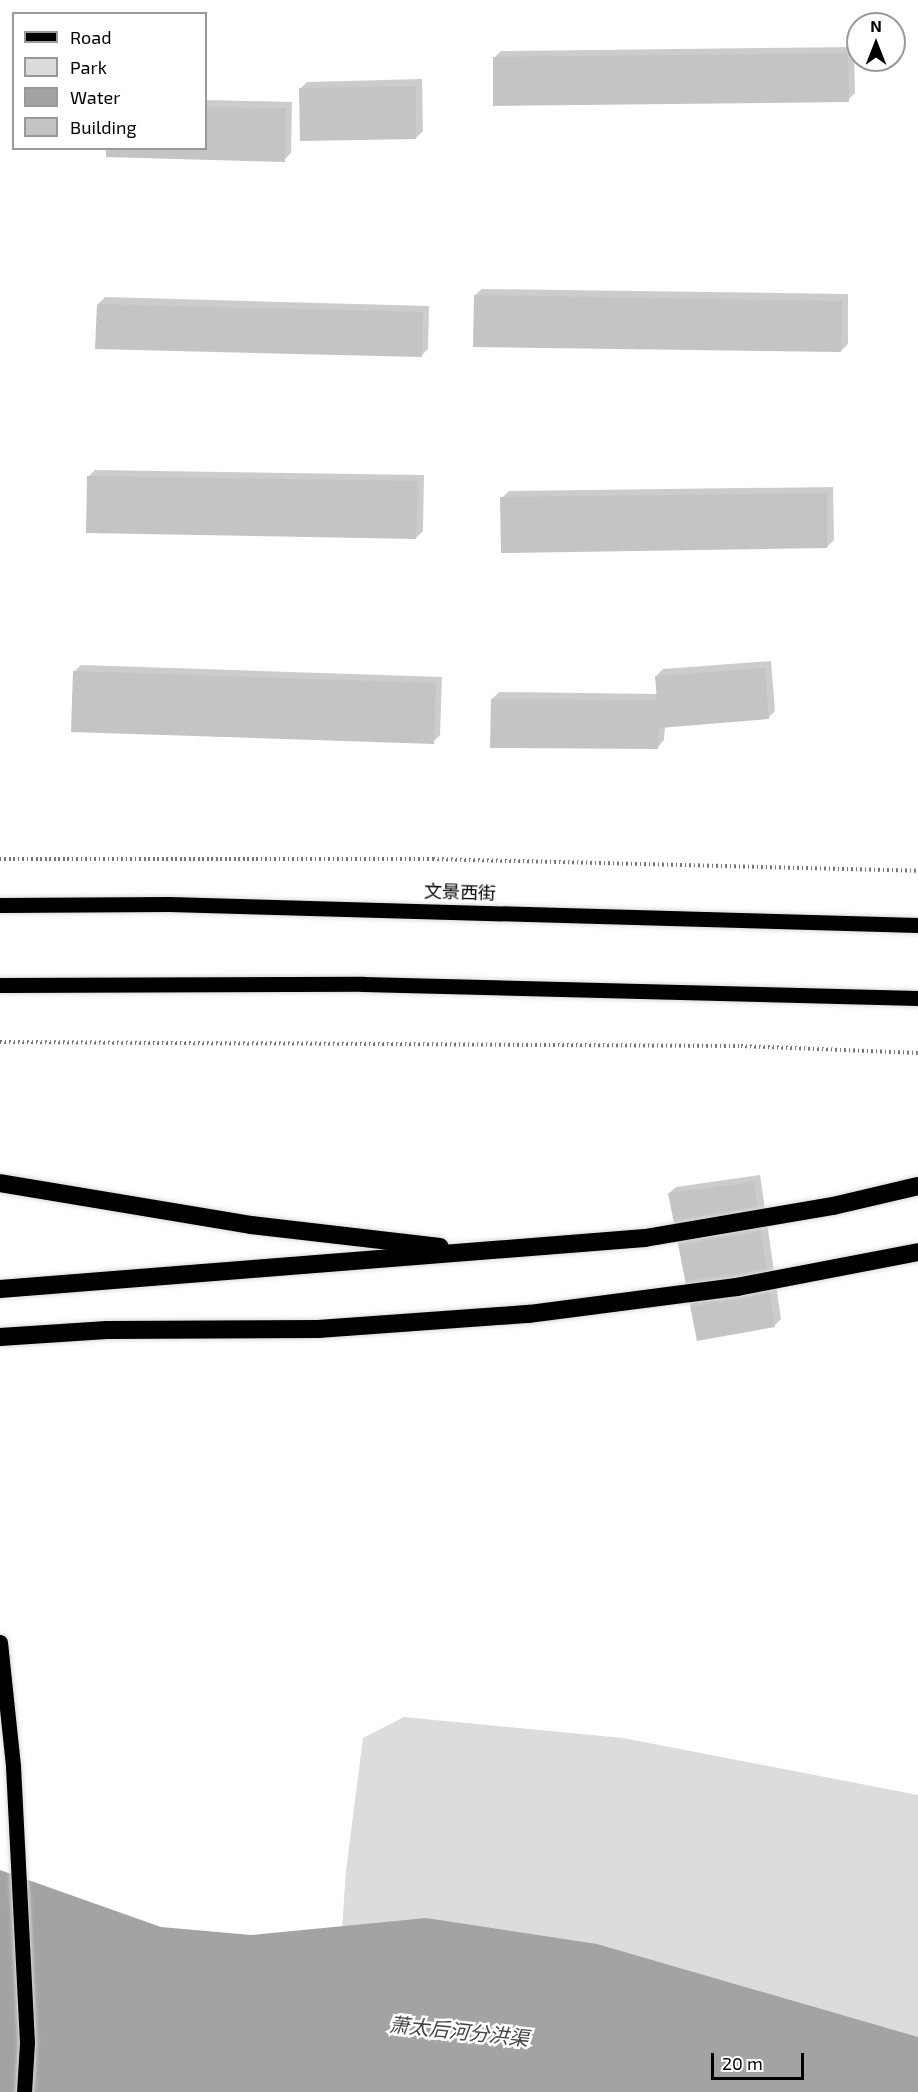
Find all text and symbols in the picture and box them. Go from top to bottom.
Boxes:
legend [12,12,207,150]
north arrow [846,12,906,72]
text: N [870,16,882,35]
text: Road [70,26,111,48]
text: Park [70,56,107,78]
text: Water [70,86,120,108]
text: Building [70,116,137,138]
street label: 文景西街 [424,880,496,904]
water label: 萧太后河分洪渠 [388,2012,530,2050]
scale bar [714,2041,807,2079]
text: 20 m [722,2052,763,2074]

